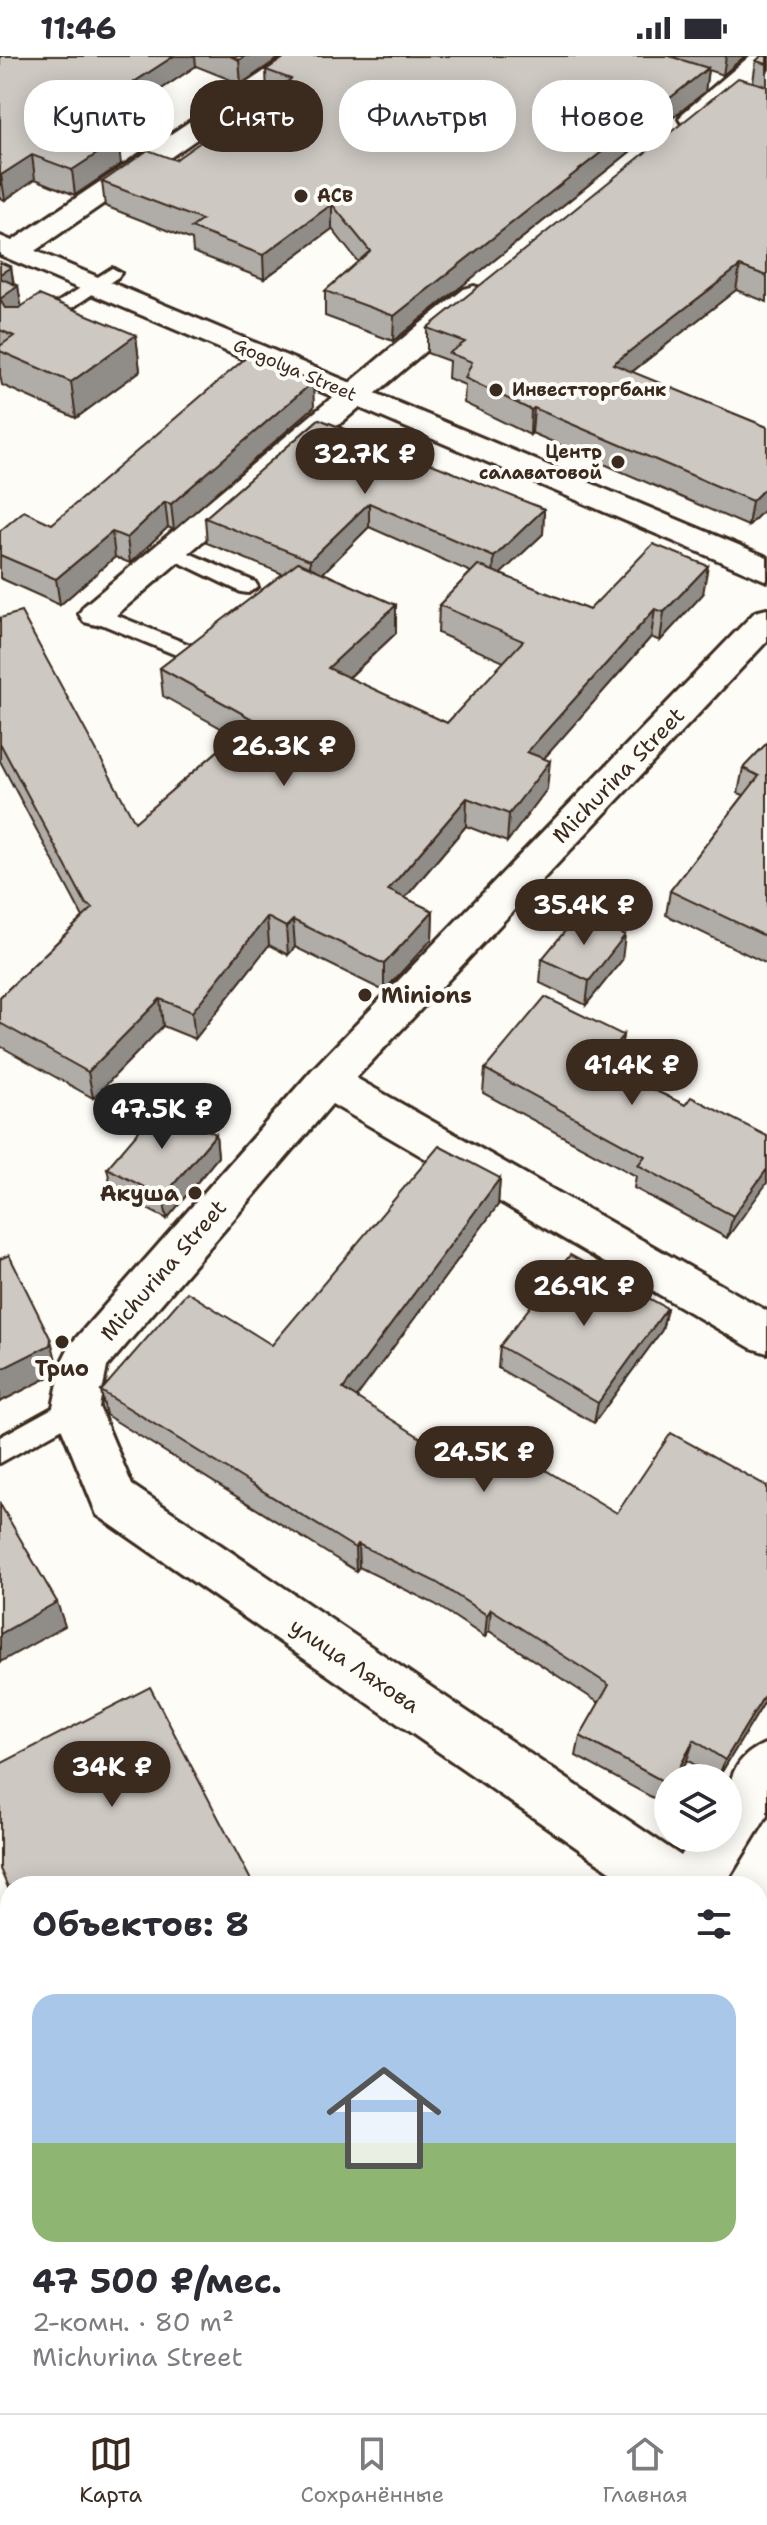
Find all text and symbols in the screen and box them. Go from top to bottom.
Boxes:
text: 11:46 [40,8,117,49]
chip: Купить [24,80,174,152]
chip: Снять [190,80,323,152]
chip: Фильтры [339,80,516,152]
chip: Новое [532,80,673,152]
place label: АCB [317,184,353,208]
marker: АCB [292,187,310,205]
street label: Gogolya Street [230,333,360,407]
place label: Инвестторгбанк [512,378,666,402]
marker: Инвестторгбанк [487,381,505,399]
pin: 32.7K ₽ [291,428,439,496]
text: 32.7K ₽ [314,436,416,471]
place label: Центр салаватовой [479,440,603,485]
marker: Центр салаватовой [609,453,627,471]
street label: Michurina Street [546,701,691,850]
pin: 26.3K ₽ [210,720,358,788]
text: 26.3K ₽ [231,728,337,763]
pin: 35.4K ₽ [510,879,658,947]
text: 35.4K ₽ [533,887,635,922]
place label: Minions [381,981,472,1010]
marker: Minions [356,986,374,1004]
pin: 41.4K ₽ [558,1039,706,1107]
text: 41.4K ₽ [584,1047,680,1082]
pin: 47.5K ₽ [88,1083,236,1151]
text: 47.5K ₽ [111,1091,213,1126]
place label: Акуша [100,1179,179,1208]
marker: Акуша [186,1184,204,1202]
street label: Michurina Street [94,1193,233,1347]
pin: 26.9K ₽ [510,1260,658,1328]
text: 26.9K ₽ [533,1268,635,1303]
marker: Трио [53,1333,71,1351]
place label: Трио [35,1354,89,1383]
pin: 24.5K ₽ [410,1426,558,1494]
text: 24.5K ₽ [433,1434,535,1469]
street label: улица Ляхова [284,1611,425,1720]
pin: 34K ₽ [56,1741,168,1809]
text: 34K ₽ [71,1749,153,1784]
map controls [654,1764,742,1852]
button: layers [654,1764,742,1852]
text: Объектов: 8 [32,1901,249,1947]
icon: filters [692,1902,736,1946]
icon: home [312,2046,456,2190]
text: 47 500 ₽/мес. [32,2258,282,2304]
text: 2-комн. · 80 m² [32,2304,234,2339]
text: Michurina Street [32,2339,243,2374]
tab: Карта [79,2432,142,2509]
tab: Сохранённые [300,2432,444,2509]
tab: Главная [603,2432,688,2509]

